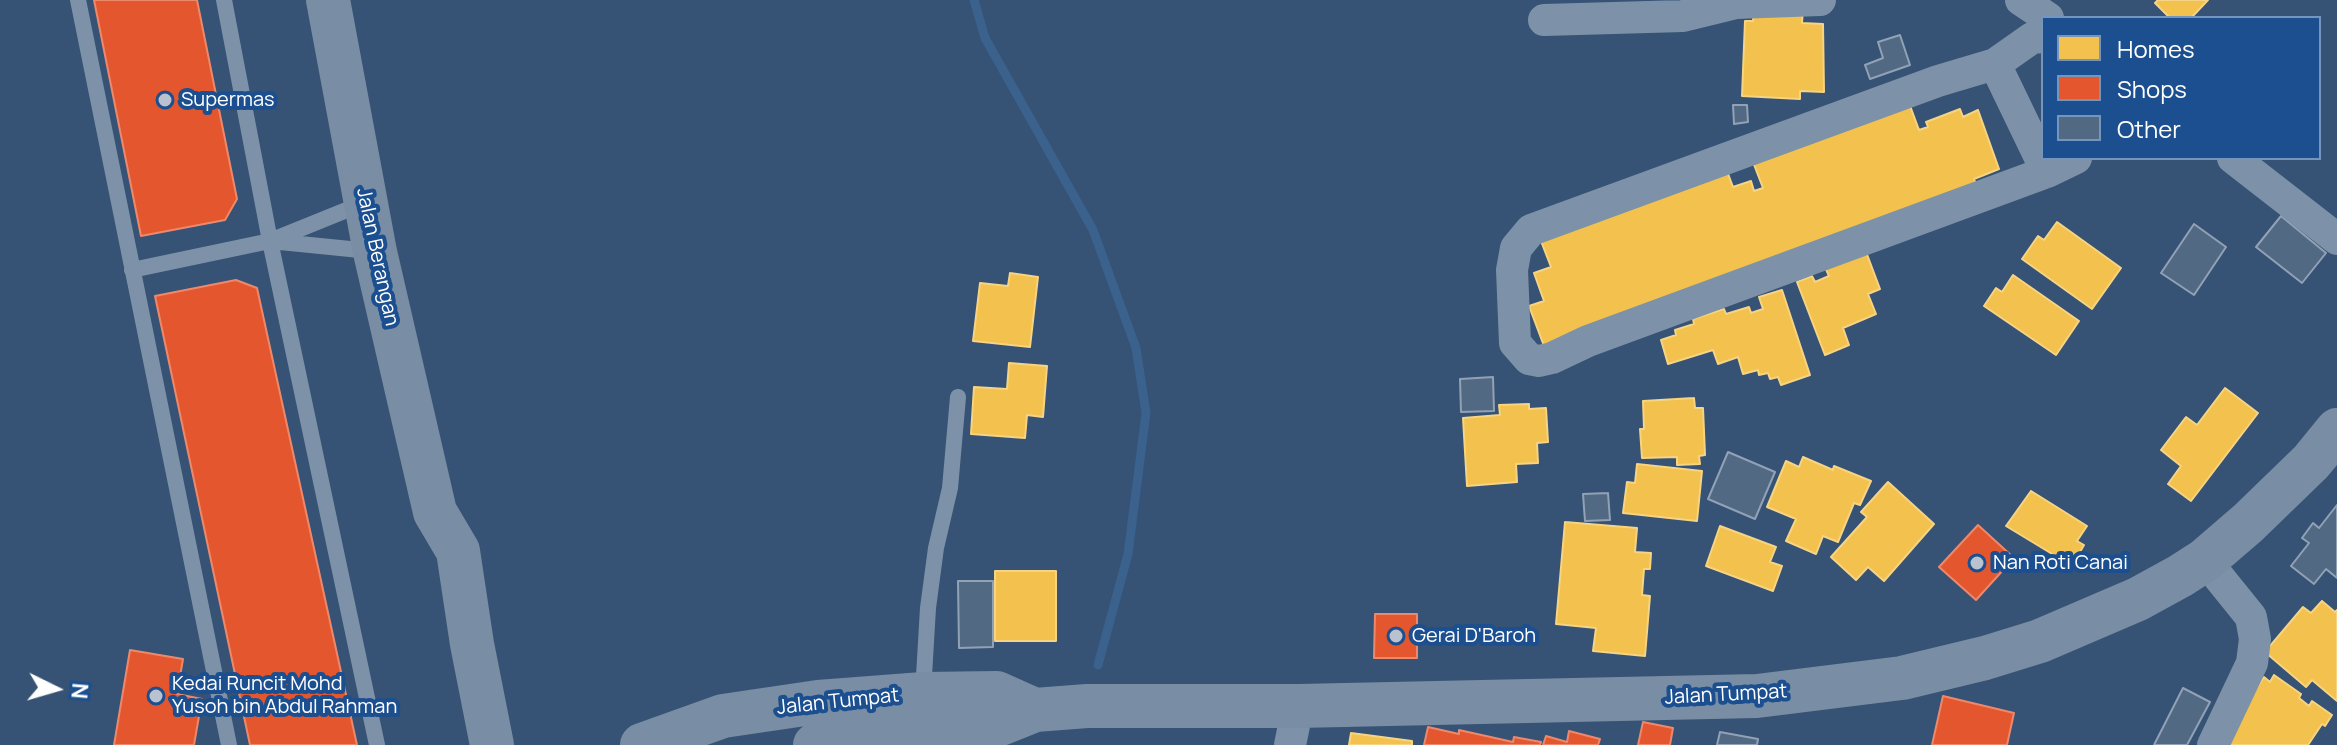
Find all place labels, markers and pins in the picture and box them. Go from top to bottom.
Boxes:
place label: Supermas [181,88,275,112]
marker: Supermas [156,91,174,109]
place label: Nan Roti Canai [1993,551,2128,575]
marker: Nan Roti Canai [1968,554,1986,572]
place label: Gerai D'Baroh [1412,624,1536,648]
marker: Gerai D'Baroh [1387,627,1405,645]
place label: Kedai Runcit Mohd Yusoh bin Abdul Rahman [172,672,397,719]
marker: Kedai Runcit Mohd Yusoh bin Abdul Rahman [147,687,165,705]

